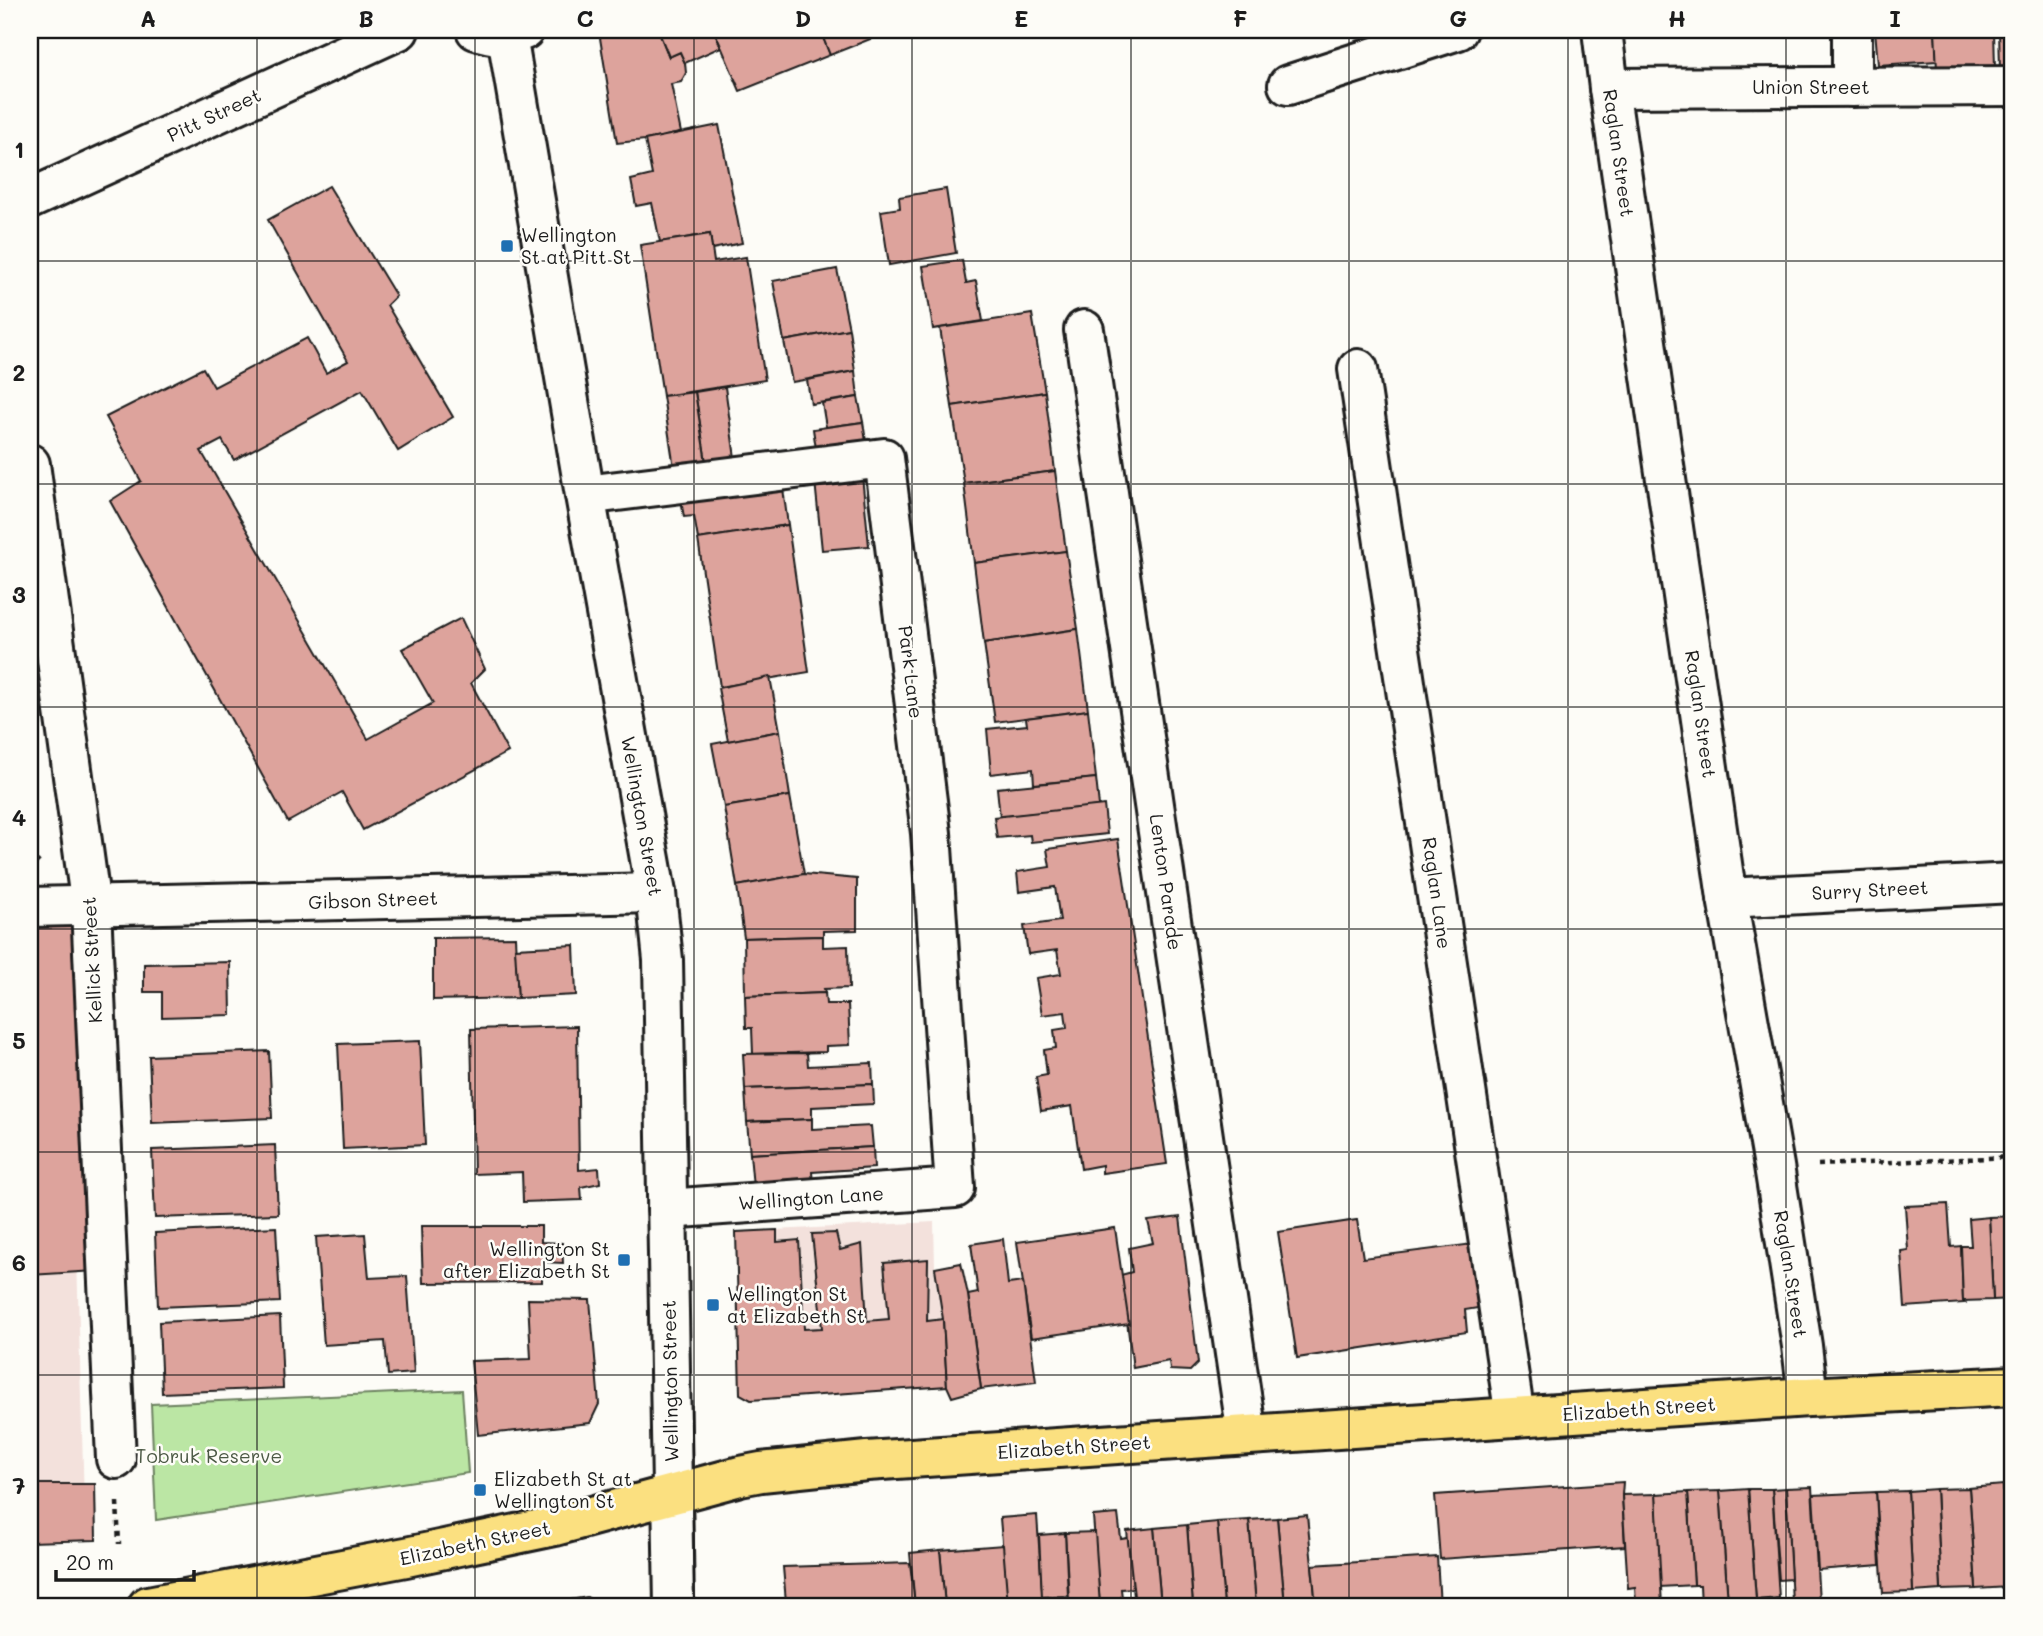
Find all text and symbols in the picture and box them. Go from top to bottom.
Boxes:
text: A [140,3,156,33]
text: B [358,3,374,33]
text: C [576,3,594,33]
text: D [795,3,811,33]
text: E [1014,3,1028,33]
text: F [1233,3,1247,33]
text: G [1449,3,1467,33]
text: H [1668,3,1686,33]
text: I [1889,3,1901,33]
street label: Union Street [1752,74,1870,99]
street label: Pitt Street [163,82,265,147]
street label: Raglan Street [1598,87,1641,218]
text: 1 [14,134,24,164]
place label: Wellington St at Pitt St [521,222,632,269]
marker: Wellington St at Pitt St [499,238,515,254]
text: 2 [13,357,25,387]
text: 3 [12,579,26,609]
street label: Park Lane [893,624,930,720]
street label: Raglan Street [1680,648,1723,779]
street label: Wellington Street [616,734,669,898]
text: 4 [12,802,26,832]
street label: Lenton Parade [1145,812,1188,952]
street label: Raglan Lane [1417,836,1458,950]
street label: Surry Street [1811,874,1929,905]
street label: Gibson Street [308,885,438,914]
street label: Kellick Street [76,896,107,1024]
text: 5 [12,1025,26,1055]
street label: Wellington Lane [737,1180,885,1215]
street label: Raglan Street [1769,1208,1814,1339]
place label: Wellington St after Elizabeth St [443,1236,610,1283]
text: 6 [12,1247,26,1277]
marker: Wellington St after Elizabeth St [616,1252,632,1268]
place label: Wellington St at Elizabeth St [727,1281,865,1328]
marker: Wellington St at Elizabeth St [705,1297,721,1313]
street label: Wellington Street [656,1300,683,1462]
street label: Elizabeth Street [1562,1391,1716,1426]
street label: Elizabeth Street [997,1429,1151,1464]
park label: Tobruk Reserve [136,1443,282,1468]
place label: Elizabeth St at Wellington St [494,1466,632,1513]
text: 7 [13,1470,26,1500]
marker: Elizabeth St at Wellington St [472,1482,488,1498]
street label: Elizabeth Street [397,1514,553,1571]
scale bar [56,1538,194,1582]
text: 20 m [66,1548,114,1575]

